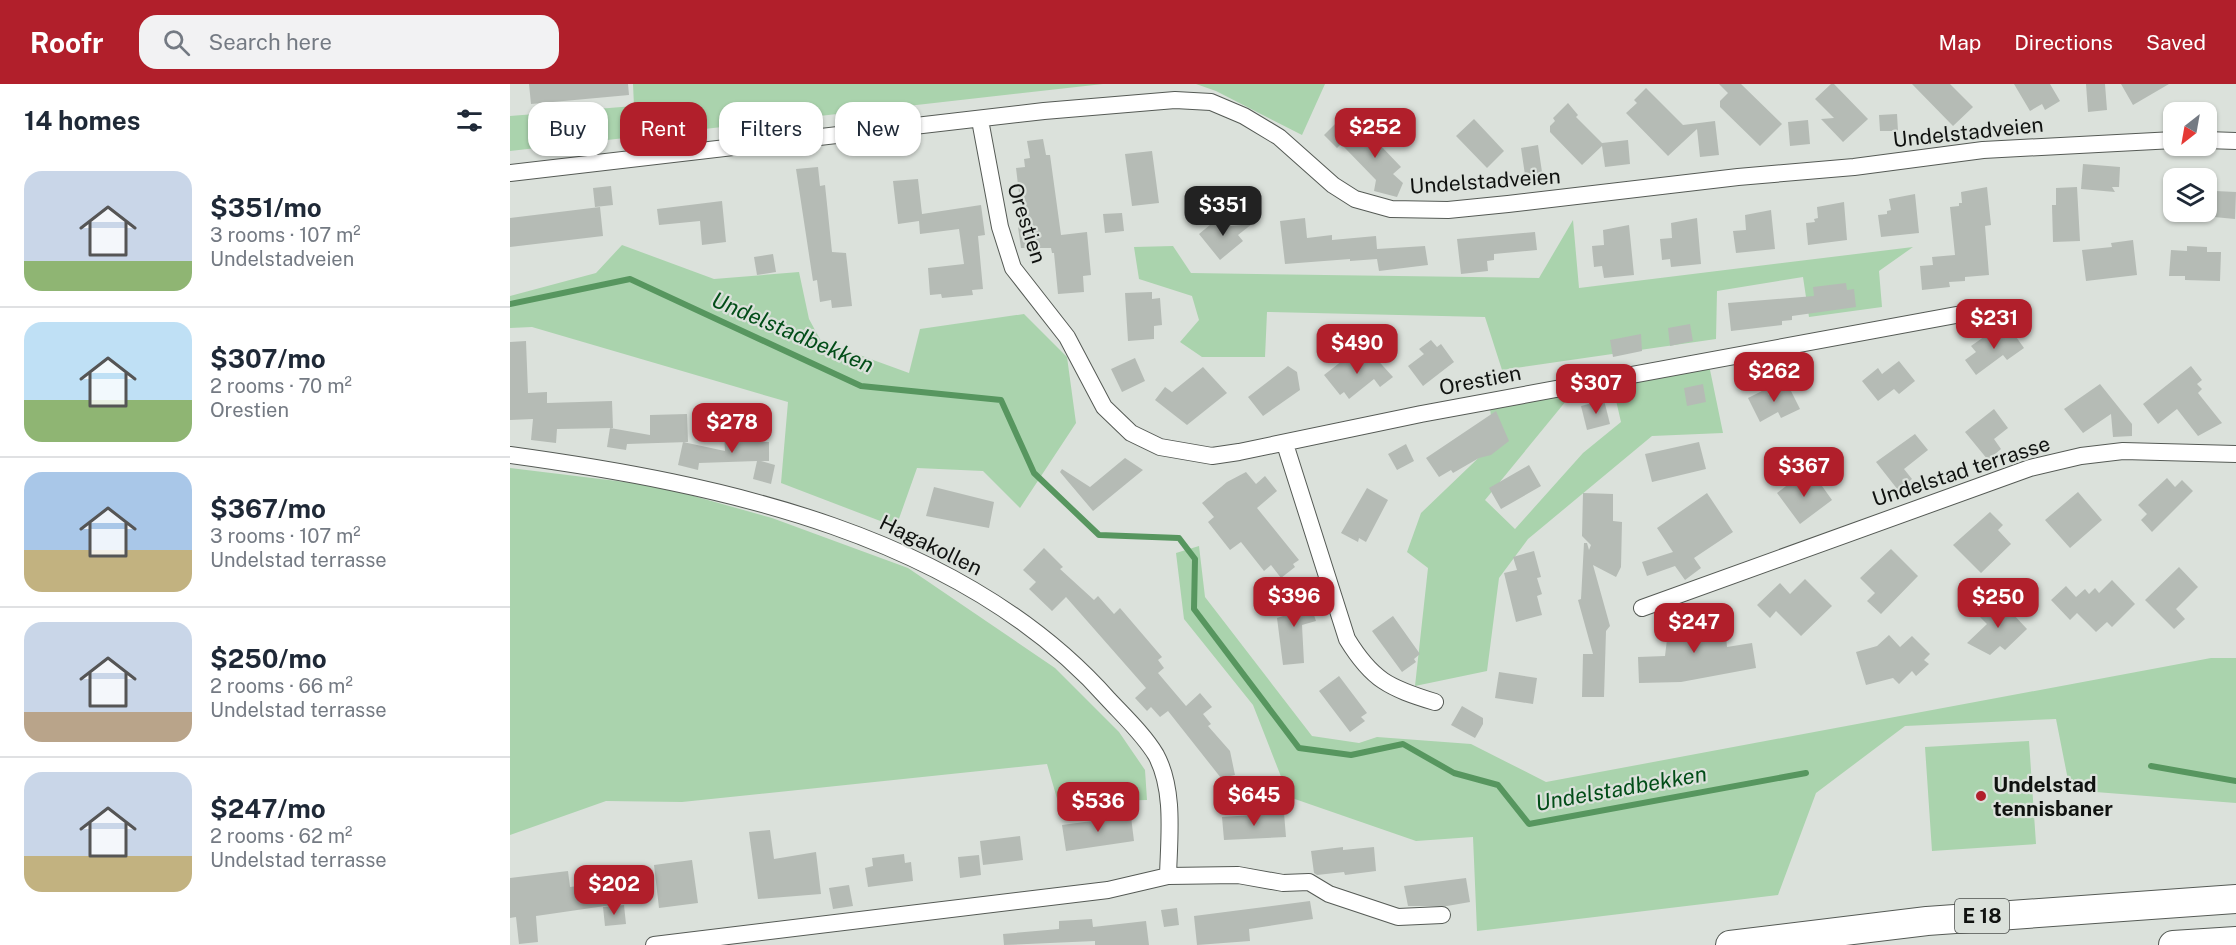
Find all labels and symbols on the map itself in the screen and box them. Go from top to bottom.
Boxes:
north arrow [2163,102,2217,156]
pin: $252 [1339,108,1411,159]
street label: Undelstadveien [1891,112,2045,152]
street label: Undelstadveien [1409,163,1561,199]
street label: Orestien [1002,180,1052,266]
pin: $351 [1187,186,1259,237]
water label: Undelstadbekken [708,286,878,378]
pin: $231 [1958,299,2030,350]
pin: $490 [1321,324,1393,375]
pin: $262 [1738,352,1810,403]
street label: Orestien [1437,360,1523,400]
pin: $307 [1560,364,1632,415]
pin: $278 [696,403,768,454]
street label: Undelstad terrasse [1869,430,2053,512]
pin: $367 [1768,447,1840,498]
street label: Hagakollen [876,509,986,581]
pin: $396 [1258,577,1330,628]
pin: $250 [1962,578,2034,629]
pin: $247 [1658,603,1730,654]
water label: Undelstadbekken [1533,760,1709,816]
place label: Undelstad tennisbaner [1993,772,2113,821]
pin: $645 [1218,776,1290,827]
pin: $536 [1062,782,1134,833]
marker: Undelstad tennisbaner [1974,789,1988,803]
pin: $202 [578,865,650,916]
road number: E 18 [1955,899,2009,933]

